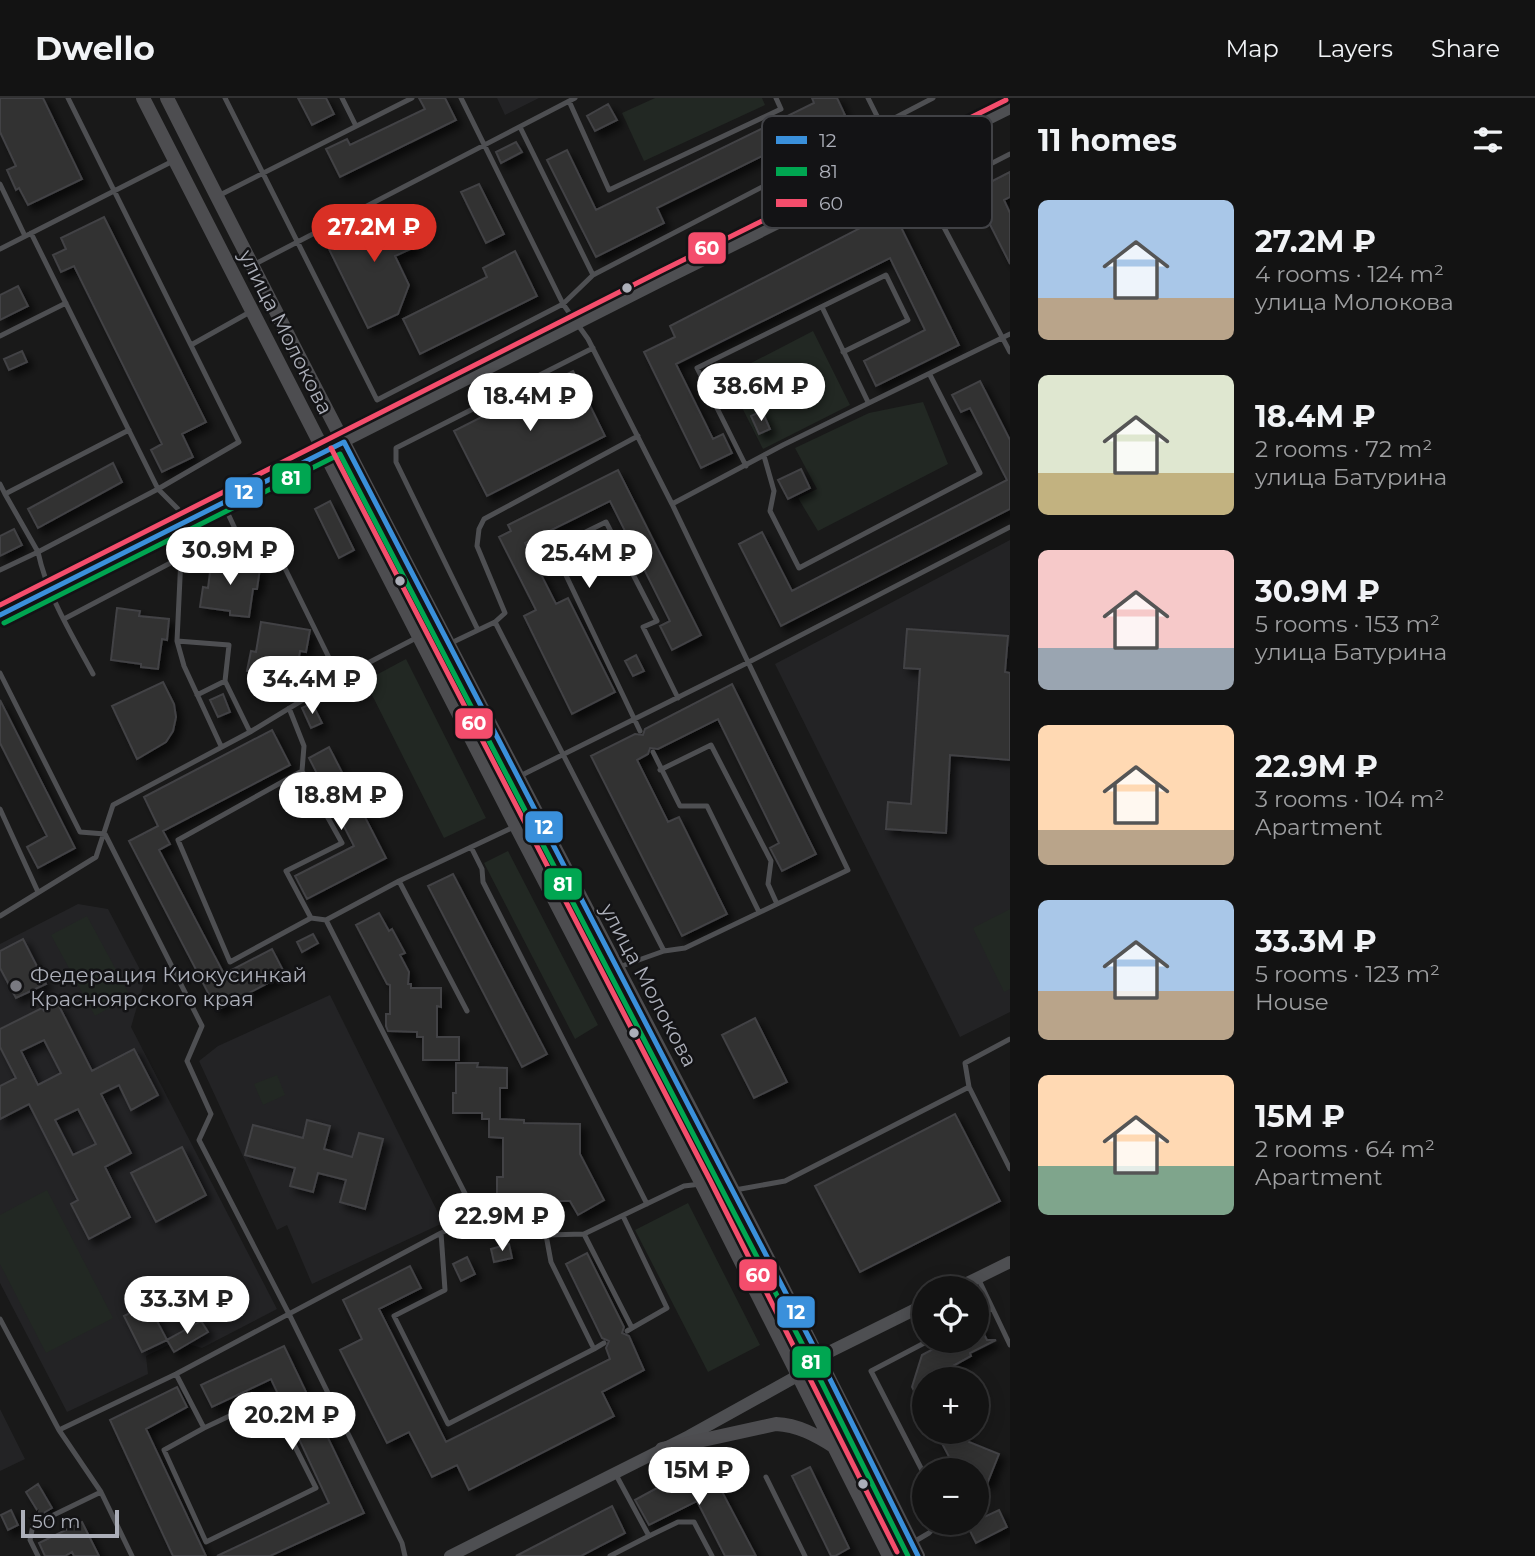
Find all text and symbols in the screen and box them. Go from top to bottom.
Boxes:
text: Dwello [35,28,155,68]
text: Map [1225,34,1279,63]
text: Layers [1317,34,1393,63]
text: Share [1431,34,1500,63]
legend [762,116,992,228]
icon: filters [1469,121,1507,159]
text: 11 homes [1038,122,1177,159]
text: 12 [819,129,837,152]
text: 81 [819,160,838,183]
text: 60 [819,192,843,215]
pin: 27.2M ₽ [309,204,439,264]
text: 27.2M ₽ [328,213,420,241]
text: 27.2M ₽ [1255,223,1376,260]
icon: home [1094,228,1178,312]
line badge: 60 [687,231,727,265]
text: 60 [694,237,720,260]
street label: улица Молокова [233,245,338,418]
text: 4 rooms · 124 m² [1255,260,1444,288]
unlabelled marker [620,281,634,295]
text: улица Молокова [1255,288,1454,316]
pin: 38.6M ₽ [696,364,826,423]
text: 38.6M ₽ [713,372,809,400]
pin: 18.4M ₽ [465,374,595,433]
text: 18.4M ₽ [484,382,576,410]
text: 18.4M ₽ [1255,398,1376,435]
icon: home [1094,403,1178,487]
text: 2 rooms · 72 m² [1255,435,1432,463]
line badge: 81 [271,462,312,495]
text: улица Батурина [1255,463,1447,491]
text: 81 [281,467,301,490]
line badge: 12 [224,476,264,509]
text: 12 [235,481,253,504]
pin: 30.9M ₽ [165,528,295,587]
pin: 25.4M ₽ [524,531,654,590]
text: 30.9M ₽ [182,536,278,564]
text: 25.4M ₽ [541,539,637,567]
text: 30.9M ₽ [1255,573,1380,610]
unlabelled marker [393,574,407,588]
icon: home [1094,578,1178,662]
text: 5 rooms · 153 m² [1255,610,1440,638]
text: улица Батурина [1255,638,1447,666]
pin: 34.4M ₽ [247,656,377,716]
text: 34.4M ₽ [263,665,361,693]
line badge: 60 [454,707,494,740]
text: 60 [461,712,487,735]
text: 22.9M ₽ [1255,748,1378,785]
icon: home [1094,753,1178,837]
pin: 18.8M ₽ [276,772,406,832]
text: 18.8M ₽ [295,781,387,809]
text: 3 rooms · 104 m² [1255,785,1444,813]
line badge: 12 [524,810,564,844]
text: Apartment [1255,813,1383,841]
text: 12 [535,816,553,839]
line badge: 81 [543,867,583,901]
text: 81 [553,873,573,896]
street label: улица Молокова [595,898,703,1071]
text: 33.3M ₽ [1255,923,1377,960]
icon: home [1094,928,1178,1012]
text: 5 rooms · 123 m² [1255,960,1440,988]
place label: Федерация Киокусинкай Красноярского края [30,962,307,1011]
marker: Федерация Киокусинкай Красноярского края [8,978,24,994]
text: House [1255,988,1329,1016]
unlabelled marker [627,1026,641,1040]
text: 15M ₽ [1255,1098,1345,1135]
icon: home [1094,1103,1178,1187]
text: 2 rooms · 64 m² [1255,1135,1435,1163]
text: Apartment [1255,1163,1383,1191]
pin: 22.9M ₽ [437,1194,567,1253]
text: 22.9M ₽ [455,1202,549,1230]
line badge: 60 [738,1258,778,1292]
text: 60 [745,1264,771,1287]
pin: 33.3M ₽ [122,1276,252,1336]
map controls [912,1276,989,1535]
button: locate [912,1276,989,1353]
text: 33.3M ₽ [140,1285,234,1313]
line badge: 12 [776,1295,816,1329]
text: 12 [787,1301,805,1324]
line badge: 81 [791,1345,832,1379]
text: 81 [801,1351,821,1374]
button: + [912,1367,989,1444]
pin: 20.2M ₽ [227,1392,357,1452]
text: 20.2M ₽ [244,1401,340,1429]
pin: 15M ₽ [650,1448,748,1507]
text: 15M ₽ [664,1456,734,1484]
button: − [912,1458,989,1535]
unlabelled marker [856,1477,870,1491]
scale bar [21,1507,119,1539]
text: 50 m [32,1510,80,1533]

